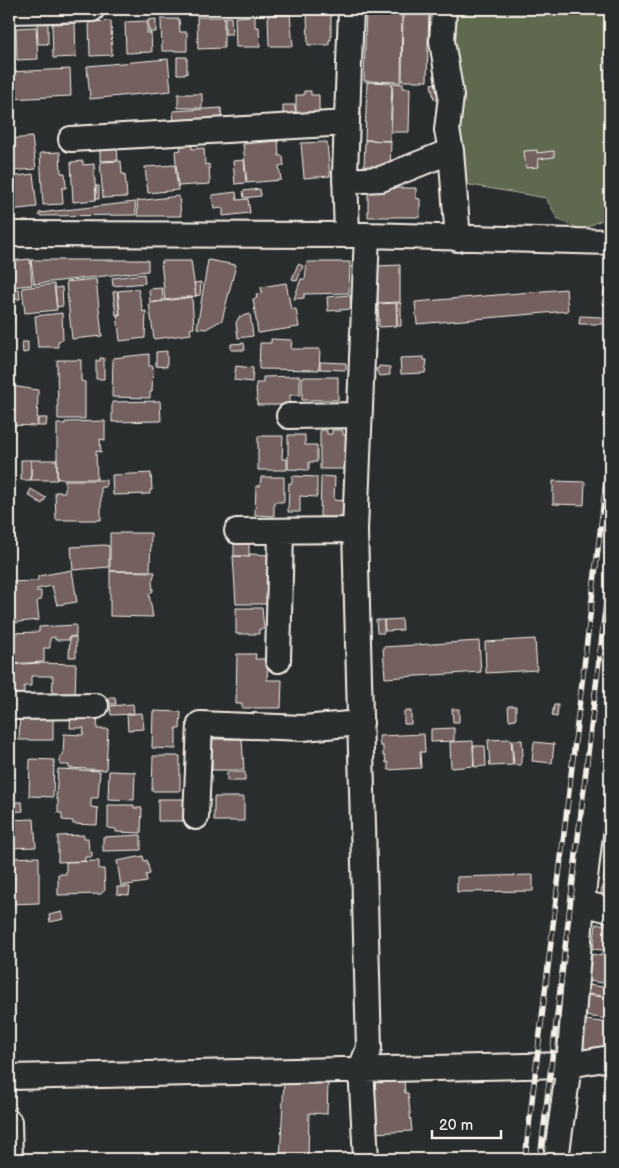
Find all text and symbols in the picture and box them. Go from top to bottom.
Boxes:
scale bar [432,1108,500,1140]
text: 20 m [439,1116,473,1135]

